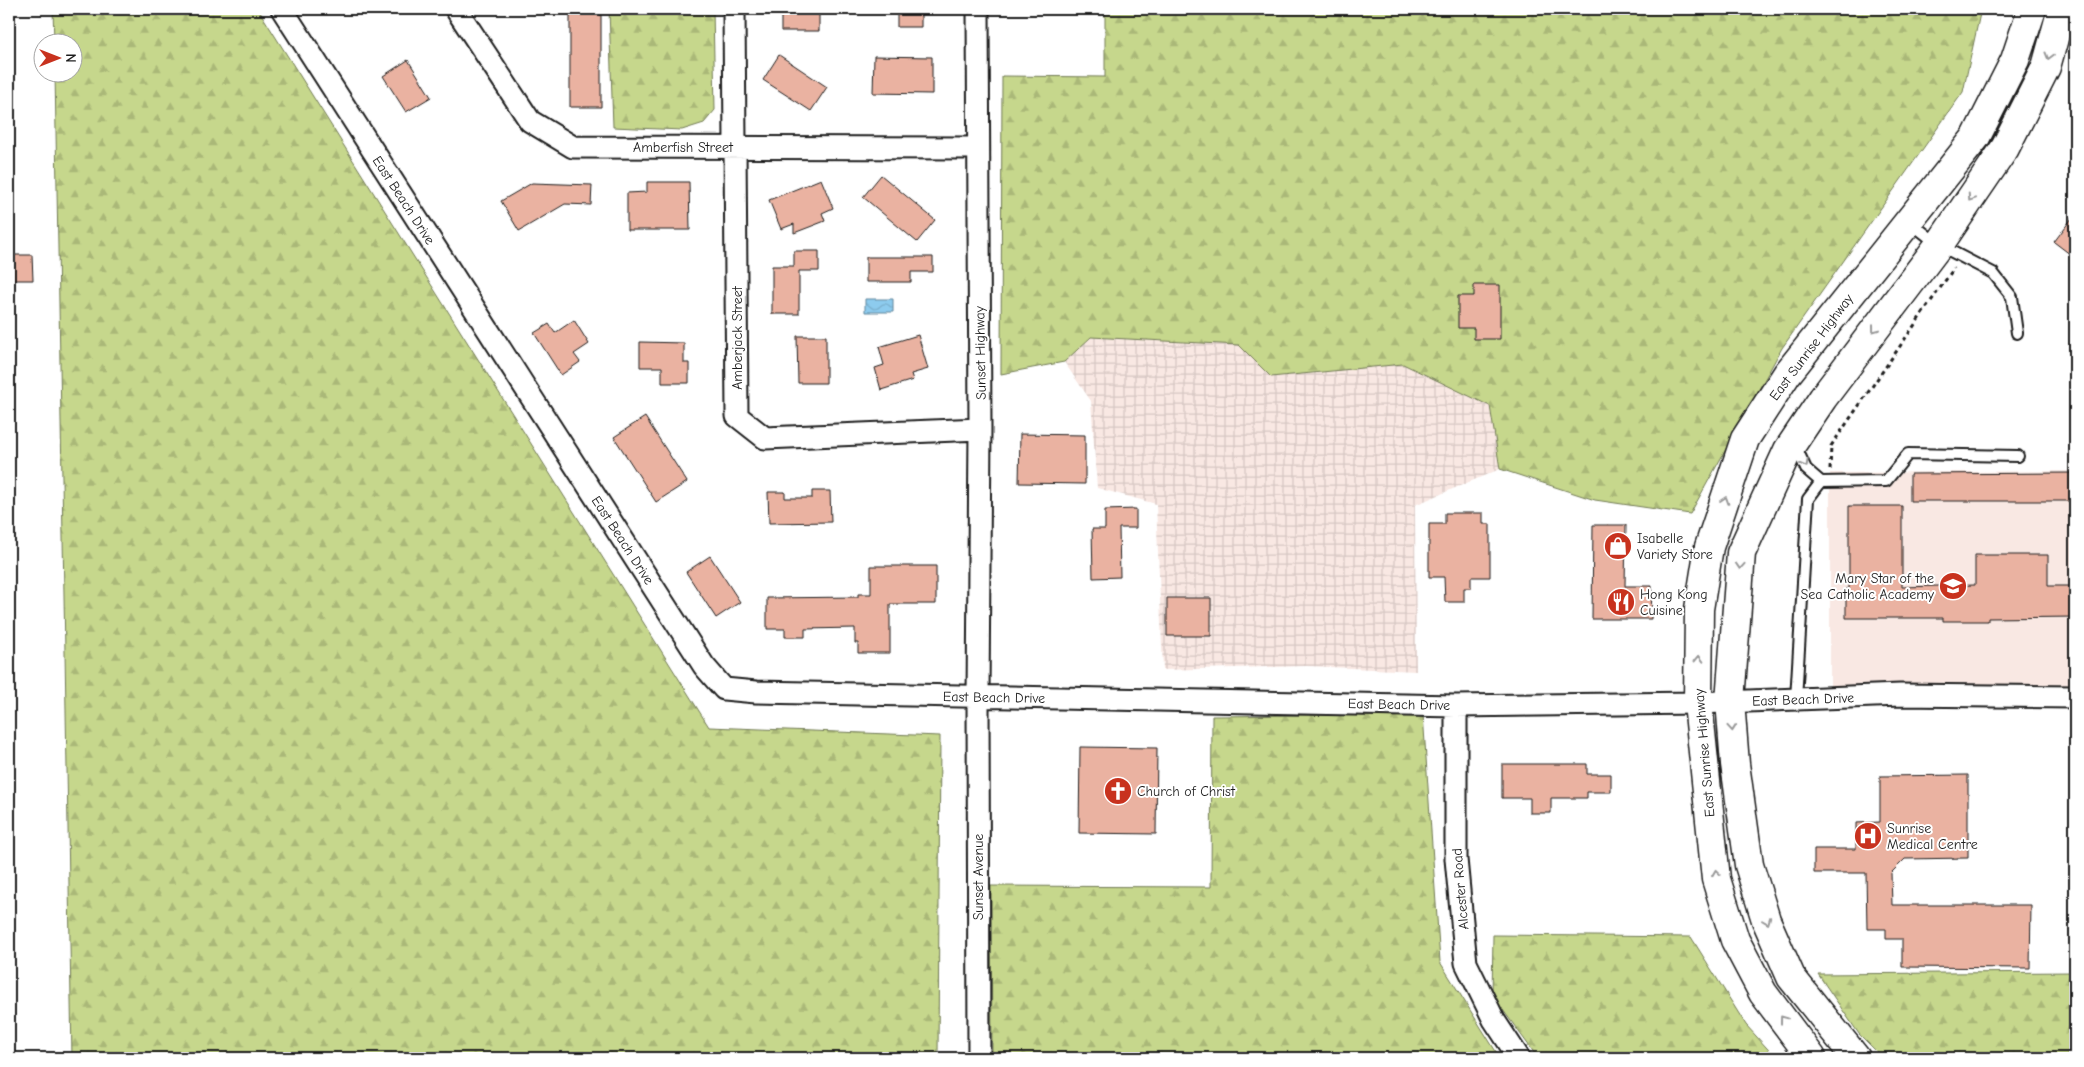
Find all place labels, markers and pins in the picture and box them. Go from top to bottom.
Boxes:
place label: Isabelle Variety Store [1637,530,1713,563]
shop icon: Isabelle Variety Store [1603,531,1633,561]
place label: Mary Star of the Sea Catholic Academy [1801,570,1935,603]
school or university icon: Mary Star of the Sea Catholic Academy [1938,571,1968,601]
place label: Hong Kong Cuisine [1640,586,1708,619]
restaurant icon: Hong Kong Cuisine [1606,587,1636,617]
church icon: Church of Christ [1103,776,1133,806]
place label: Church of Christ [1137,783,1236,800]
place label: Sunrise Medical Centre [1887,820,1978,853]
hospital icon: Sunrise Medical Centre [1853,821,1883,851]

